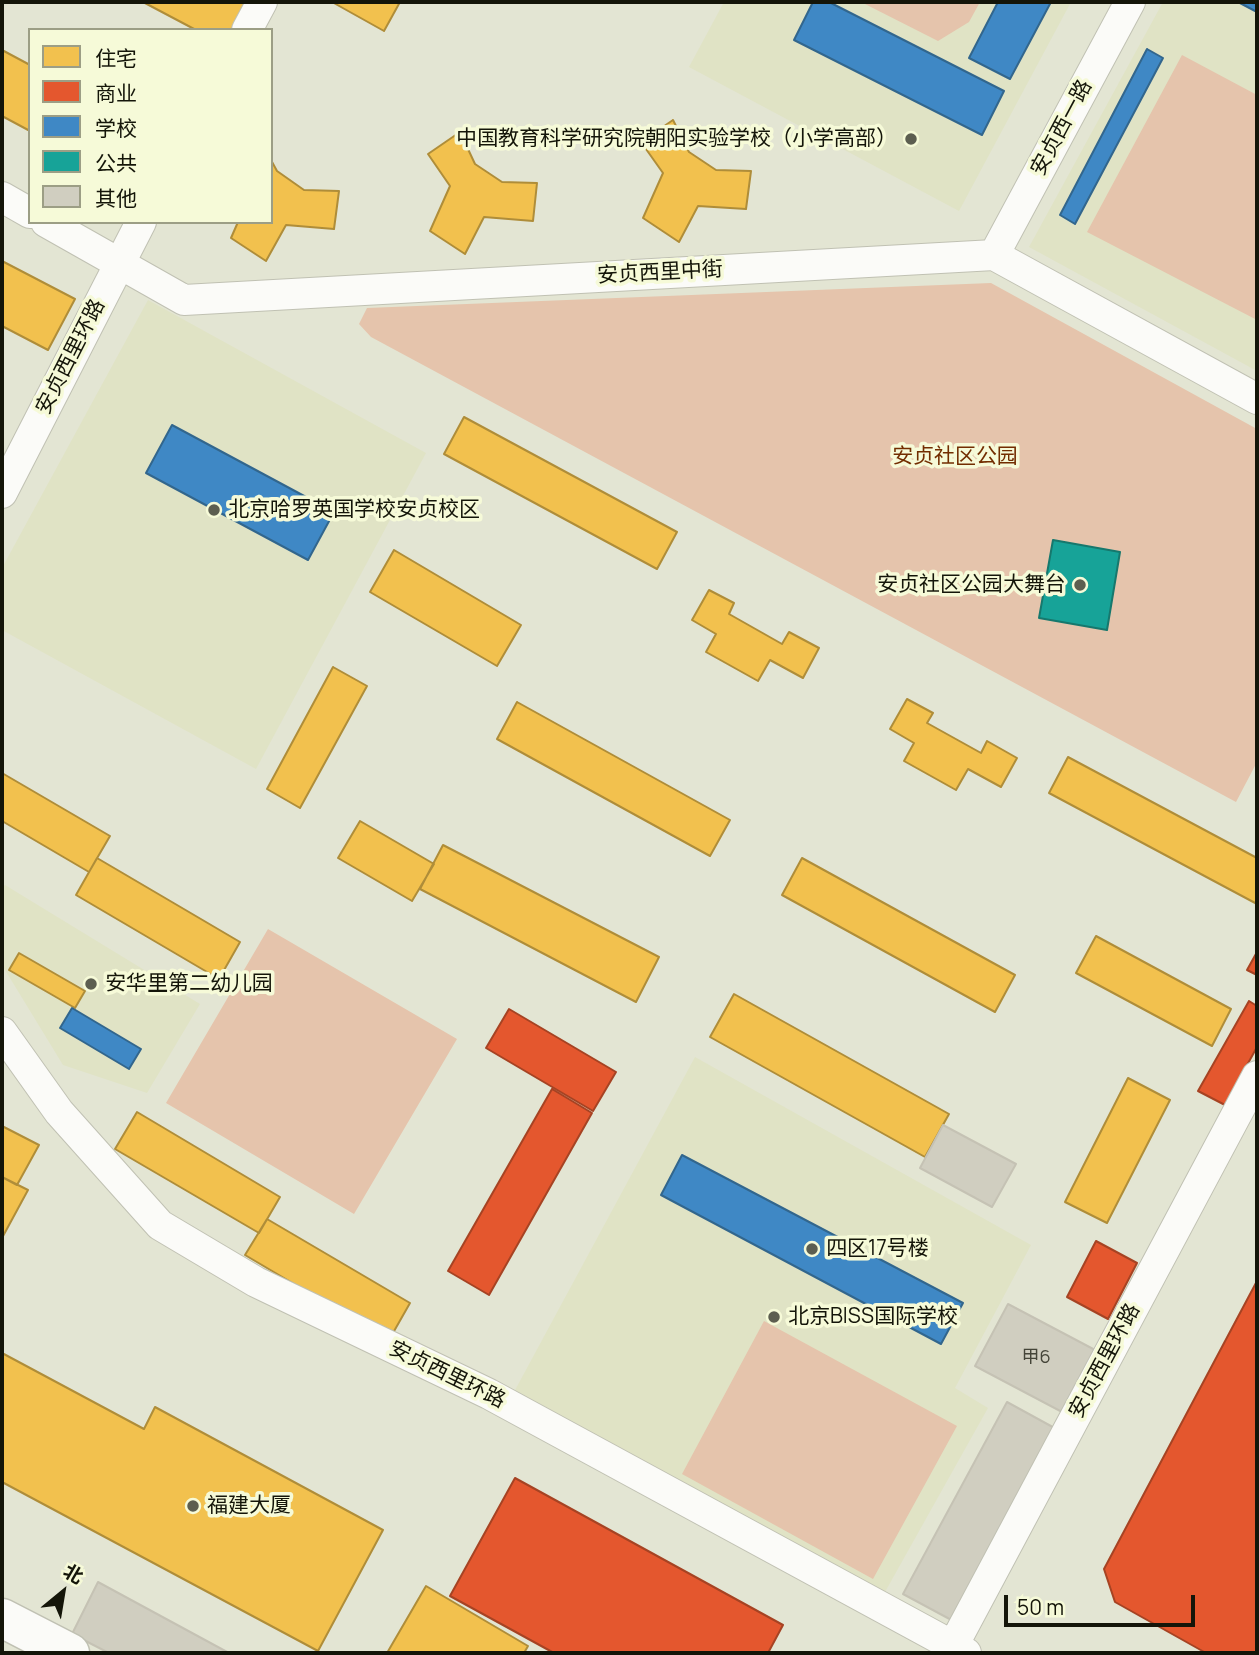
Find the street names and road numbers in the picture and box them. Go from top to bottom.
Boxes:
street label: 安贞西一路 [1026,76,1098,180]
street label: 安贞西里中街 [596,257,724,289]
street label: 安贞西里环路 [31,295,111,419]
street label: 安贞西里环路 [1064,1299,1146,1423]
street label: 安贞西里环路 [385,1336,509,1414]

